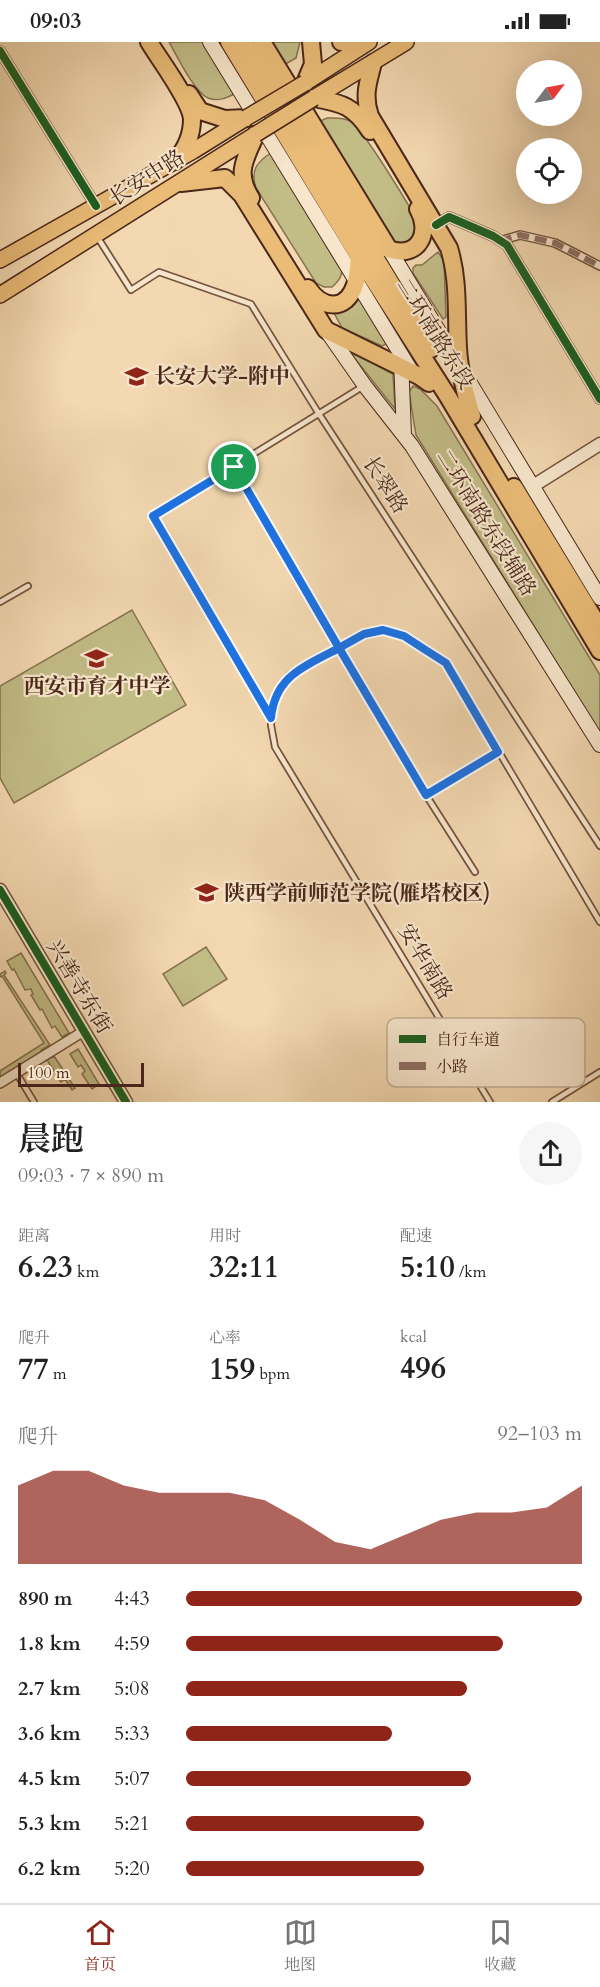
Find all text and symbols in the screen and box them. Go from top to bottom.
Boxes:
text: 09:03 [30,6,81,36]
north arrow [516,60,582,126]
map controls [516,60,582,204]
button: locate [516,138,582,204]
street label: 长安中路 [104,143,190,213]
street label: 二环南路东段 [389,273,481,395]
place label: 长安大学-附中 [154,362,290,391]
school or university icon: 长安大学-附中 [123,363,149,389]
pin [208,441,259,492]
street label: 二环南路东段辅路 [429,444,543,602]
icon: arrive [217,450,250,483]
street label: 长翠路 [356,451,414,519]
school or university icon: 西安市育才中学 [84,645,110,671]
place label: 西安市育才中学 [24,672,171,701]
place label: 陕西学前师范学院(雁塔校区) [224,879,490,908]
school or university icon: 陕西学前师范学院(雁塔校区) [193,880,219,906]
street label: 安华南路 [391,919,459,1005]
street label: 兴善寺东街 [40,935,118,1039]
legend [387,1018,585,1087]
text: 自行车道 [436,1029,500,1051]
text: 小路 [436,1056,468,1078]
scale bar [18,1060,144,1088]
text: 100 m [27,1062,69,1084]
text: 晨跑 [18,1117,84,1162]
button: share [519,1122,582,1185]
text: 09:03 · 7 × 890 m [18,1162,164,1189]
text: 距离 [18,1225,50,1247]
text: 用时 [209,1225,241,1247]
text: 配速 [400,1225,432,1247]
text: 6.23 [18,1247,73,1288]
text: 32:11 [209,1247,279,1288]
text: 5:10 [400,1247,455,1288]
text: km [73,1261,99,1283]
text: /km [455,1261,486,1283]
text: kcal [400,1326,427,1348]
text: 爬升 [18,1327,50,1349]
text: 心率 [209,1327,241,1349]
text: 496 [400,1348,446,1389]
text: 77 [18,1349,49,1390]
text: 159 [209,1349,255,1390]
text: m [49,1363,67,1385]
text: bpm [255,1363,290,1385]
text: 92–103 m [497,1420,582,1447]
text: 爬升 [18,1423,58,1450]
text: 890 m [18,1585,73,1612]
text: 4:43 [114,1585,150,1612]
text: 1.8 km [18,1630,81,1657]
text: 4:59 [114,1630,150,1657]
text: 2.7 km [18,1675,81,1702]
text: 5:08 [114,1675,150,1702]
text: 3.6 km [18,1720,81,1747]
text: 5:33 [114,1720,150,1747]
text: 4.5 km [18,1765,81,1792]
text: 5:07 [114,1765,150,1792]
text: 5.3 km [18,1810,81,1837]
text: 5:21 [114,1810,150,1837]
text: 6.2 km [18,1855,81,1882]
text: 5:20 [114,1855,150,1882]
tab: 首页 [84,1916,117,1976]
tab: 地图 [284,1916,317,1976]
tab: 收藏 [484,1916,517,1976]

